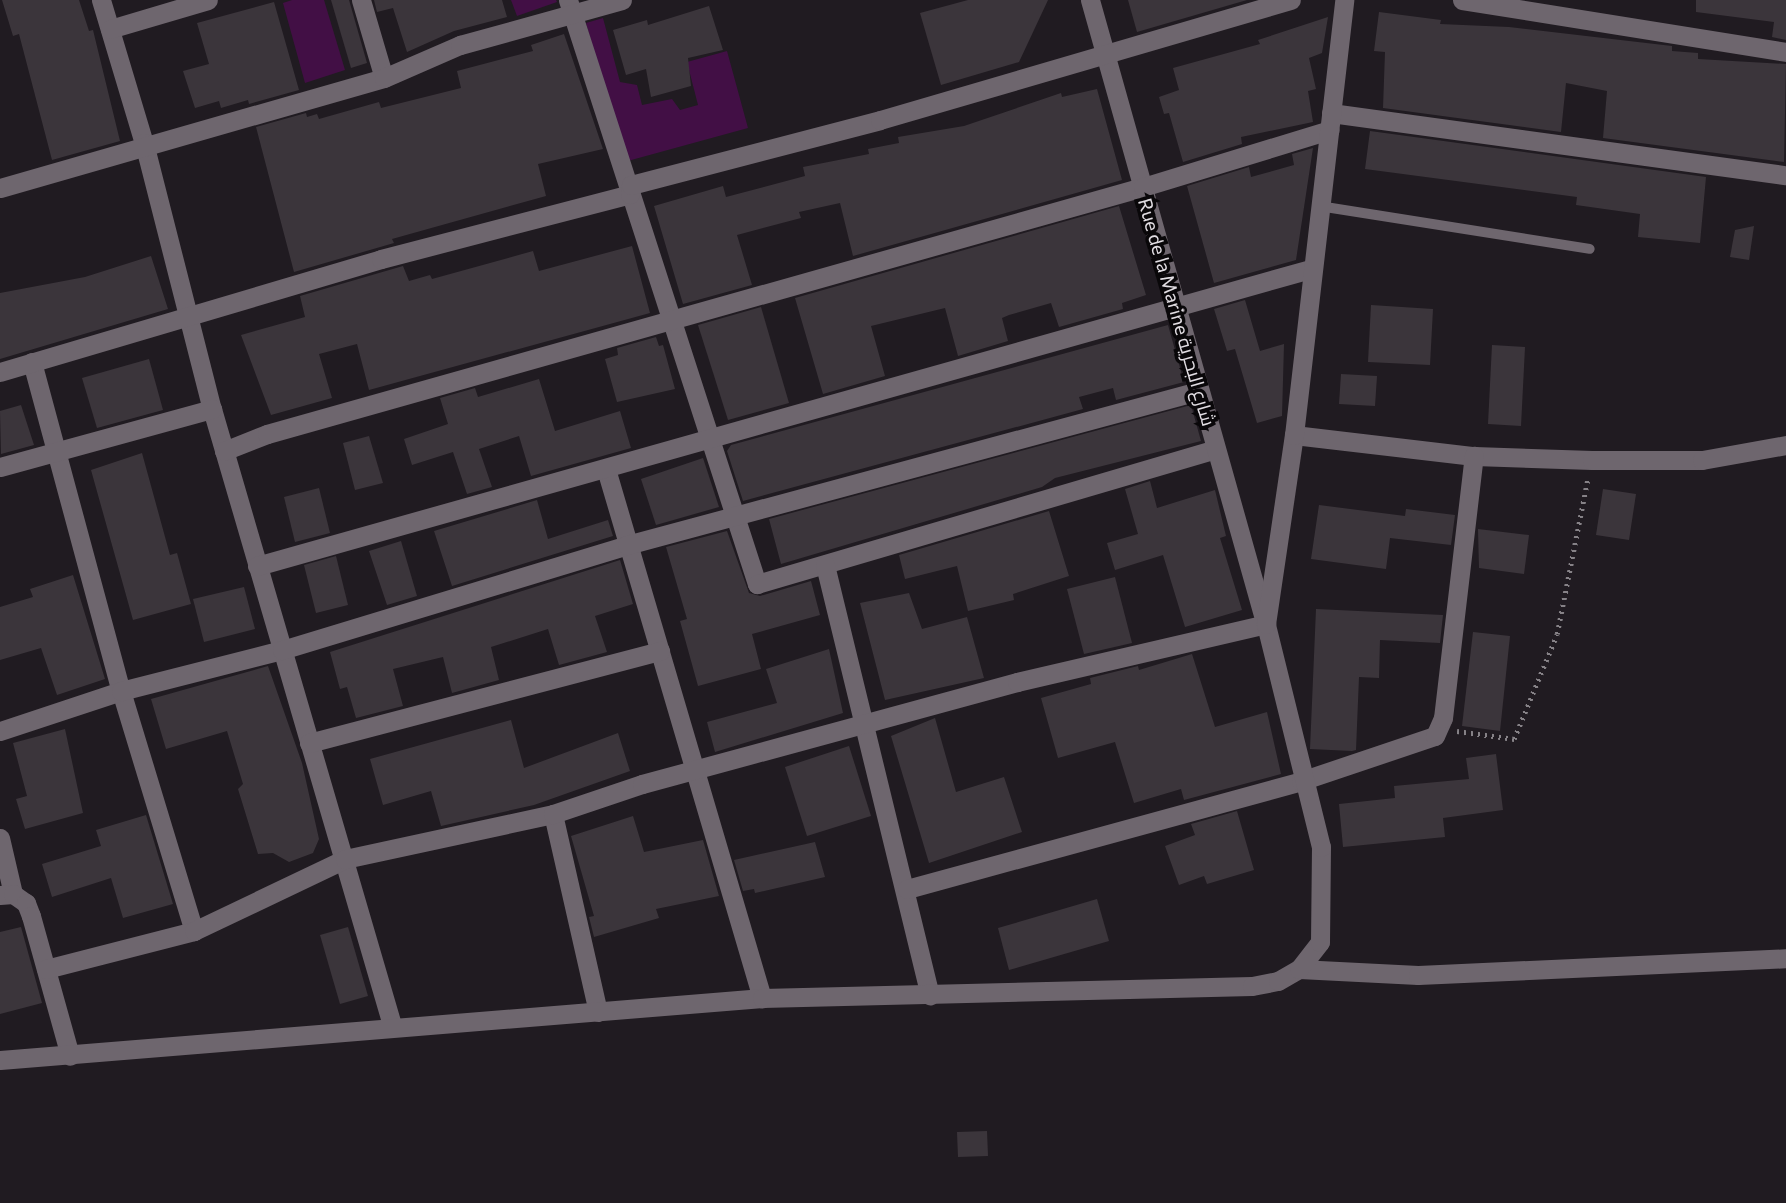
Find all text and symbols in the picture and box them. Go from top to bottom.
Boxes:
street label: Rue de la Marine شارع البحرية [1134,195,1220,429]

